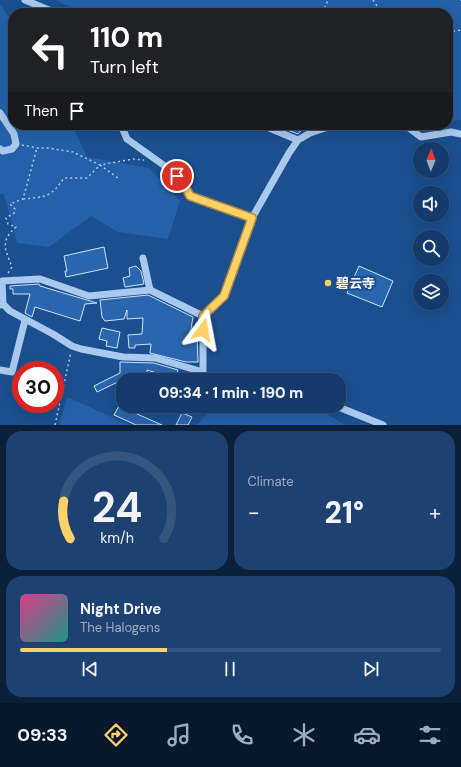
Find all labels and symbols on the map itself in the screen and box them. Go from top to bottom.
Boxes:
north arrow [413,142,449,178]
pin [160,159,194,193]
place label: 碧云寺 [336,275,375,292]
marker: 碧云寺 [323,278,333,288]
position arrow [182,309,224,351]
speed limit sign: 30 [12,361,64,413]

